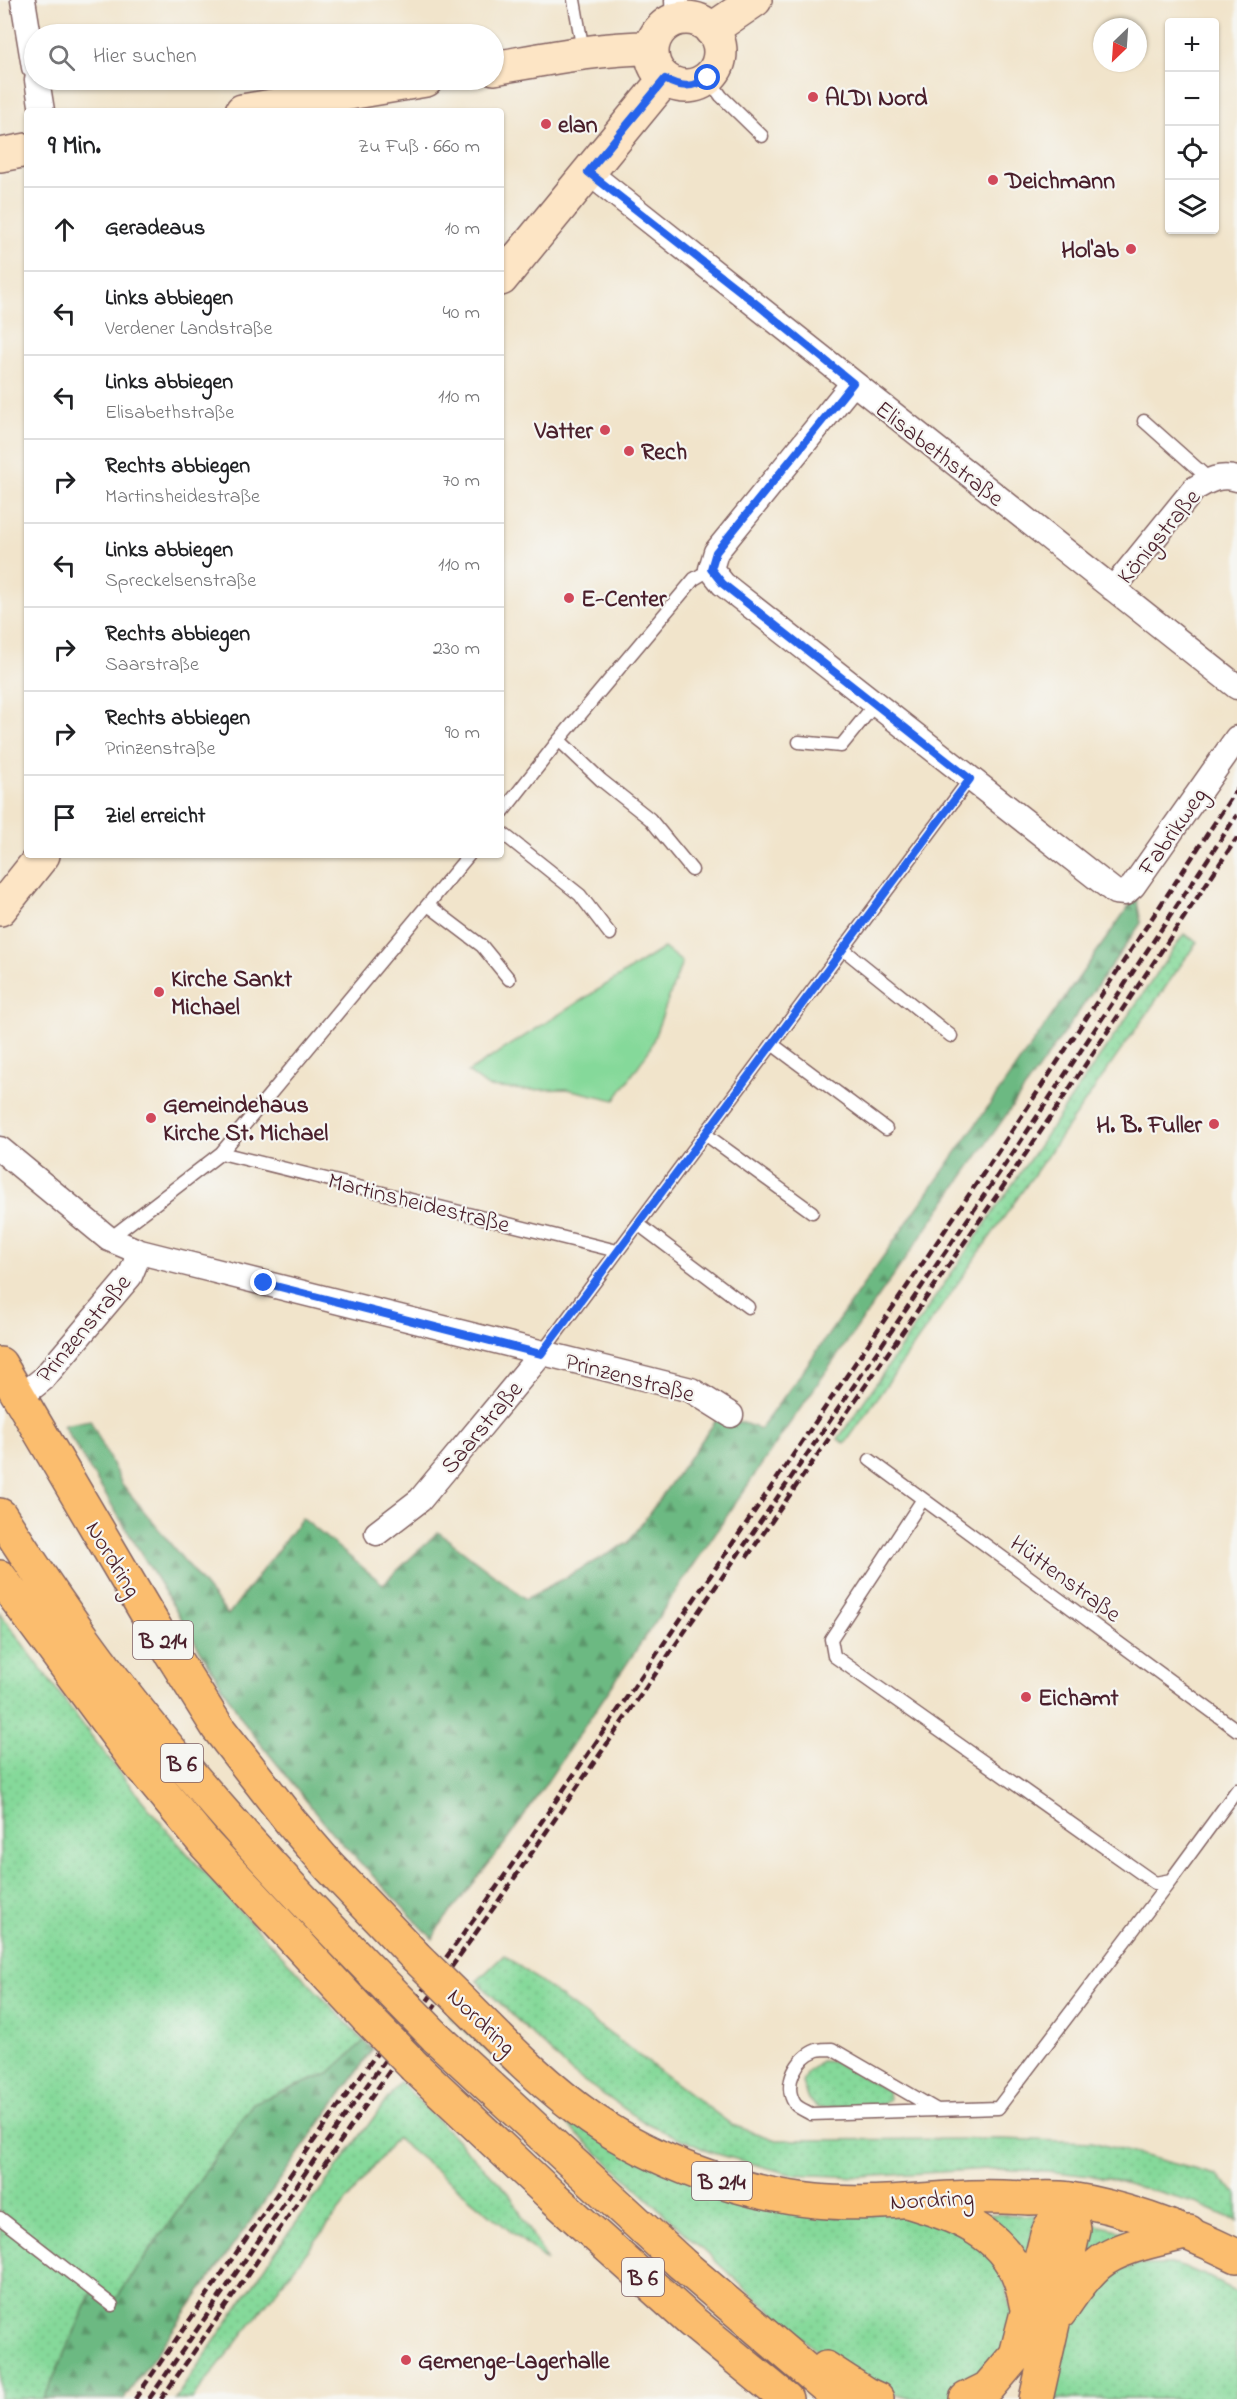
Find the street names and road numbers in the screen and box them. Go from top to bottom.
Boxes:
street label: Elisabethstraße [867,393,1010,517]
street label: Königstraße [1110,482,1210,593]
street label: Fabrikweg [1130,781,1217,885]
street label: Martinsheidestraße [324,1165,513,1244]
street label: Prinzenstraße [29,1267,141,1392]
street label: Prinzenstraße [561,1345,698,1414]
street label: Saarstraße [433,1374,533,1483]
street label: Nordring [75,1515,148,1605]
street label: Hüttenstraße [1002,1528,1128,1633]
road number: B 214 [133,1621,193,1659]
road number: B 6 [161,1744,203,1782]
street label: Nordring [438,1981,523,2065]
road number: B 214 [692,2162,752,2200]
street label: Nordring [889,2182,975,2221]
road number: B 6 [622,2258,664,2296]

